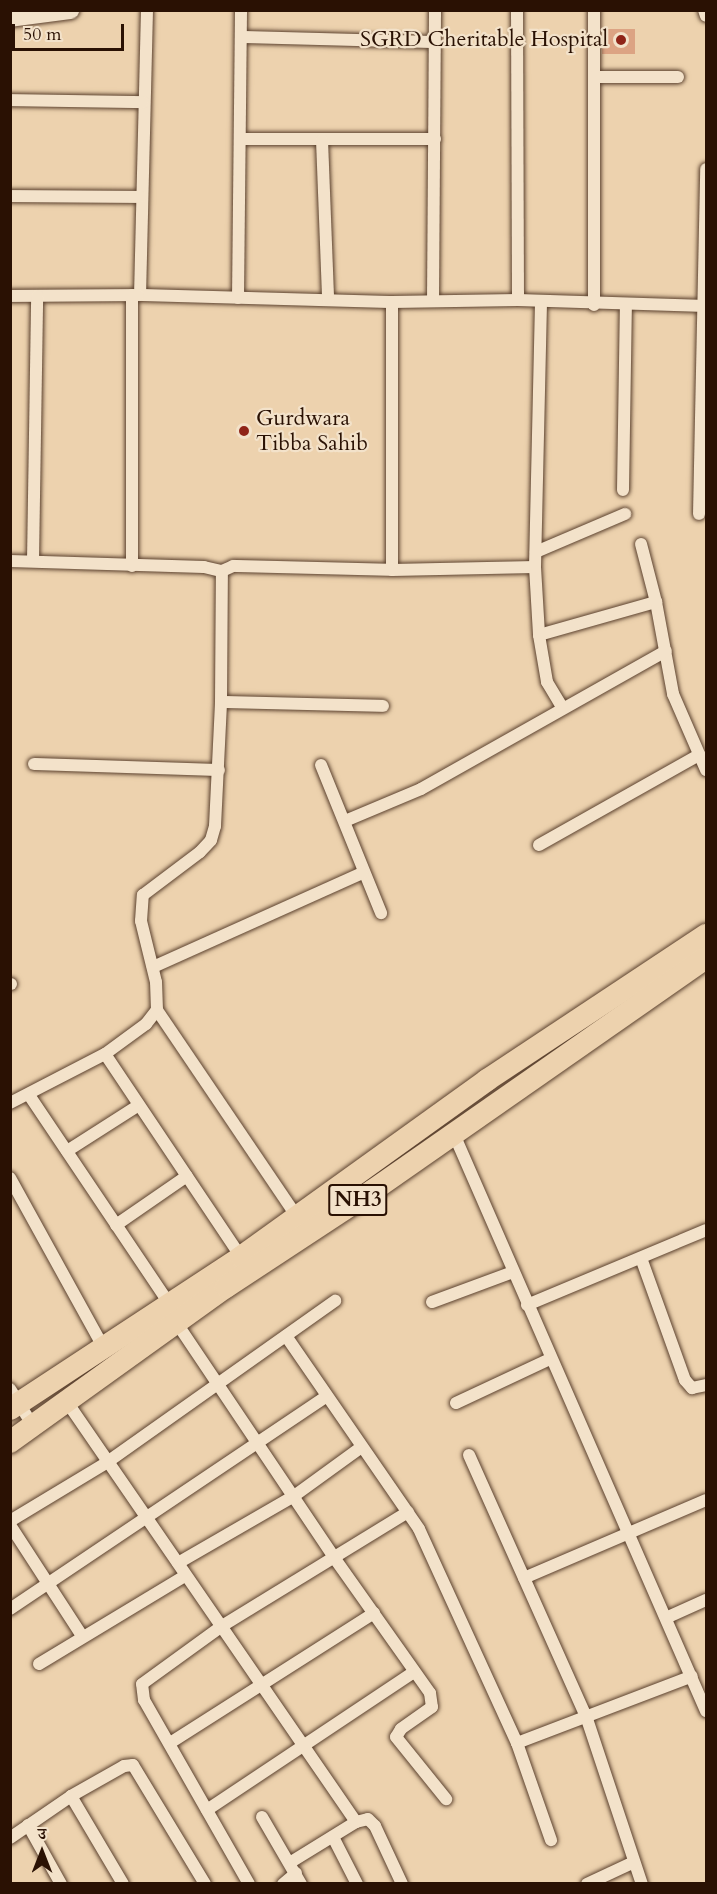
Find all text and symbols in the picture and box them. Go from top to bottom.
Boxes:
scale bar [15,12,128,50]
text: 50 m [23,22,62,47]
place label: SGRD Cheritable Hospital [360,27,608,53]
marker: SGRD Cheritable Hospital [612,31,630,49]
place label: Gurdwara Tibba Sahib [256,405,368,457]
marker: Gurdwara Tibba Sahib [237,424,251,438]
road number: NH3 [328,1182,388,1218]
north arrow [12,1822,72,1882]
text: उ [38,1823,46,1845]

